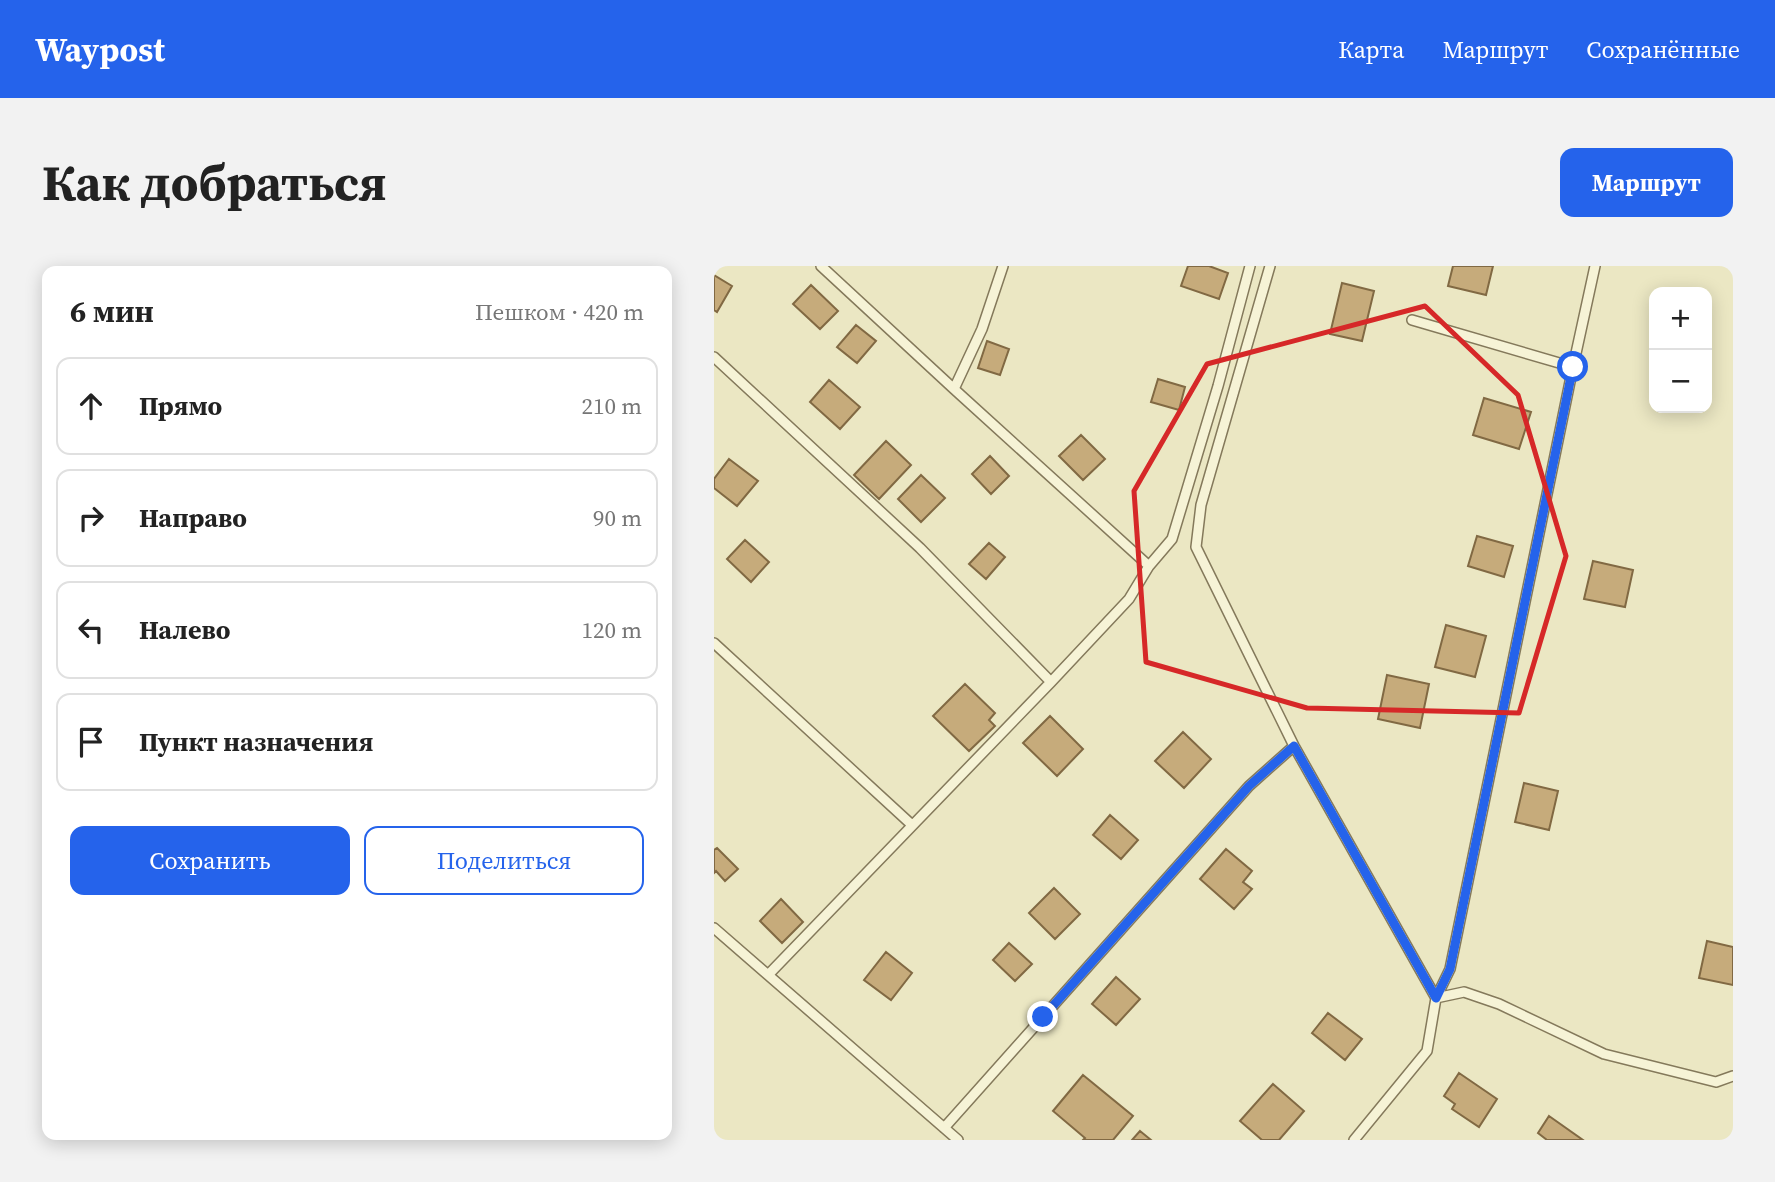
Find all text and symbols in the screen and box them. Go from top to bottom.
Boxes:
text: Waypost [35,27,165,72]
text: Карта [1338,33,1404,66]
text: Маршрут [1442,33,1548,66]
text: Сохранённые [1586,33,1740,66]
button: Маршрут [1560,148,1733,217]
text: Как добраться [42,149,387,216]
map controls [1649,287,1712,413]
button: + [1649,287,1712,350]
text: 6 мин [70,291,154,332]
text: Пешком · 420 m [475,296,644,328]
button: − [1649,350,1712,413]
route start [1557,351,1588,382]
icon: ahead [72,387,110,425]
text: Прямо [139,388,222,424]
text: 210 m [581,390,642,422]
icon: right [72,499,110,537]
text: Направо [139,500,247,536]
text: 90 m [593,502,642,534]
icon: left [72,611,110,649]
text: Налево [139,612,230,648]
text: 120 m [581,614,642,646]
icon: arrive [72,723,110,761]
text: Пункт назначения [139,724,373,760]
button: Сохранить [70,826,350,895]
button: Поделиться [364,826,644,895]
route end [1027,1001,1058,1032]

